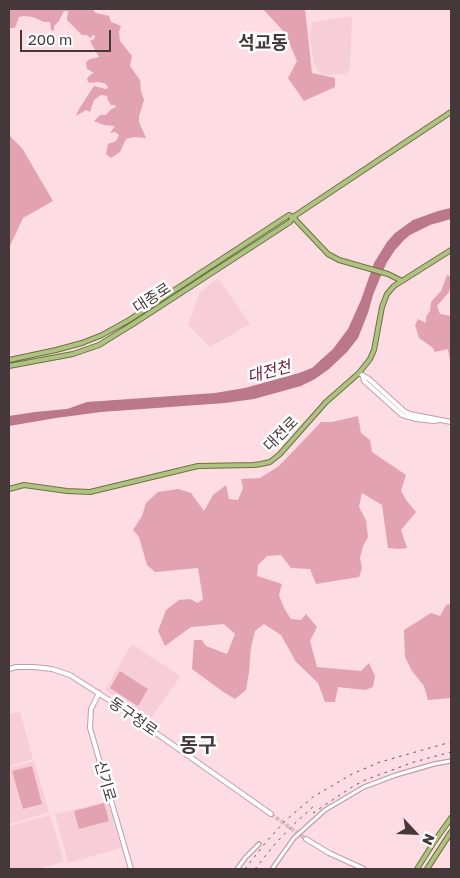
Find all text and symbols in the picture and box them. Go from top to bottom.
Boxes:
scale bar [22,20,114,52]
text: 200 m [28,30,72,48]
district label: 석교동 [238,32,288,54]
street label: 대종로 [130,279,174,317]
water label: 대전천 [245,357,293,387]
street label: 대전로 [260,413,302,455]
street label: 동구청로 [105,694,161,740]
district label: 동구 [180,734,216,758]
street label: 신기로 [91,759,119,803]
north arrow [390,808,440,858]
text: N [419,831,439,848]

